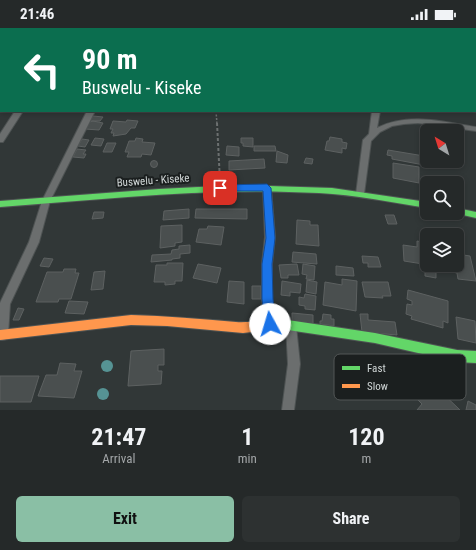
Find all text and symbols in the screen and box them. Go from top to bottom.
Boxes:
text: 21:46 [20,5,54,23]
text: 90 m [82,43,138,76]
icon: left [16,44,68,96]
text: Buswelu - Kiseke [82,77,201,98]
north arrow [420,124,464,168]
map controls [420,124,464,272]
street label: Buswelu - Kiseke [116,171,190,190]
pin [203,171,237,205]
button: search [420,176,464,220]
icon: arrive [209,177,231,199]
button: layers [420,228,464,272]
position arrow [249,303,291,345]
legend [334,354,466,400]
text: Fast [367,362,386,375]
text: Slow [367,380,388,393]
text: 21:47 [91,423,146,451]
text: 1 [241,423,253,451]
text: 120 [348,423,385,451]
text: Arrival [102,451,135,466]
text: min [238,451,257,466]
text: m [362,451,371,466]
button: Exit [16,496,234,542]
button: Share [242,496,460,542]

